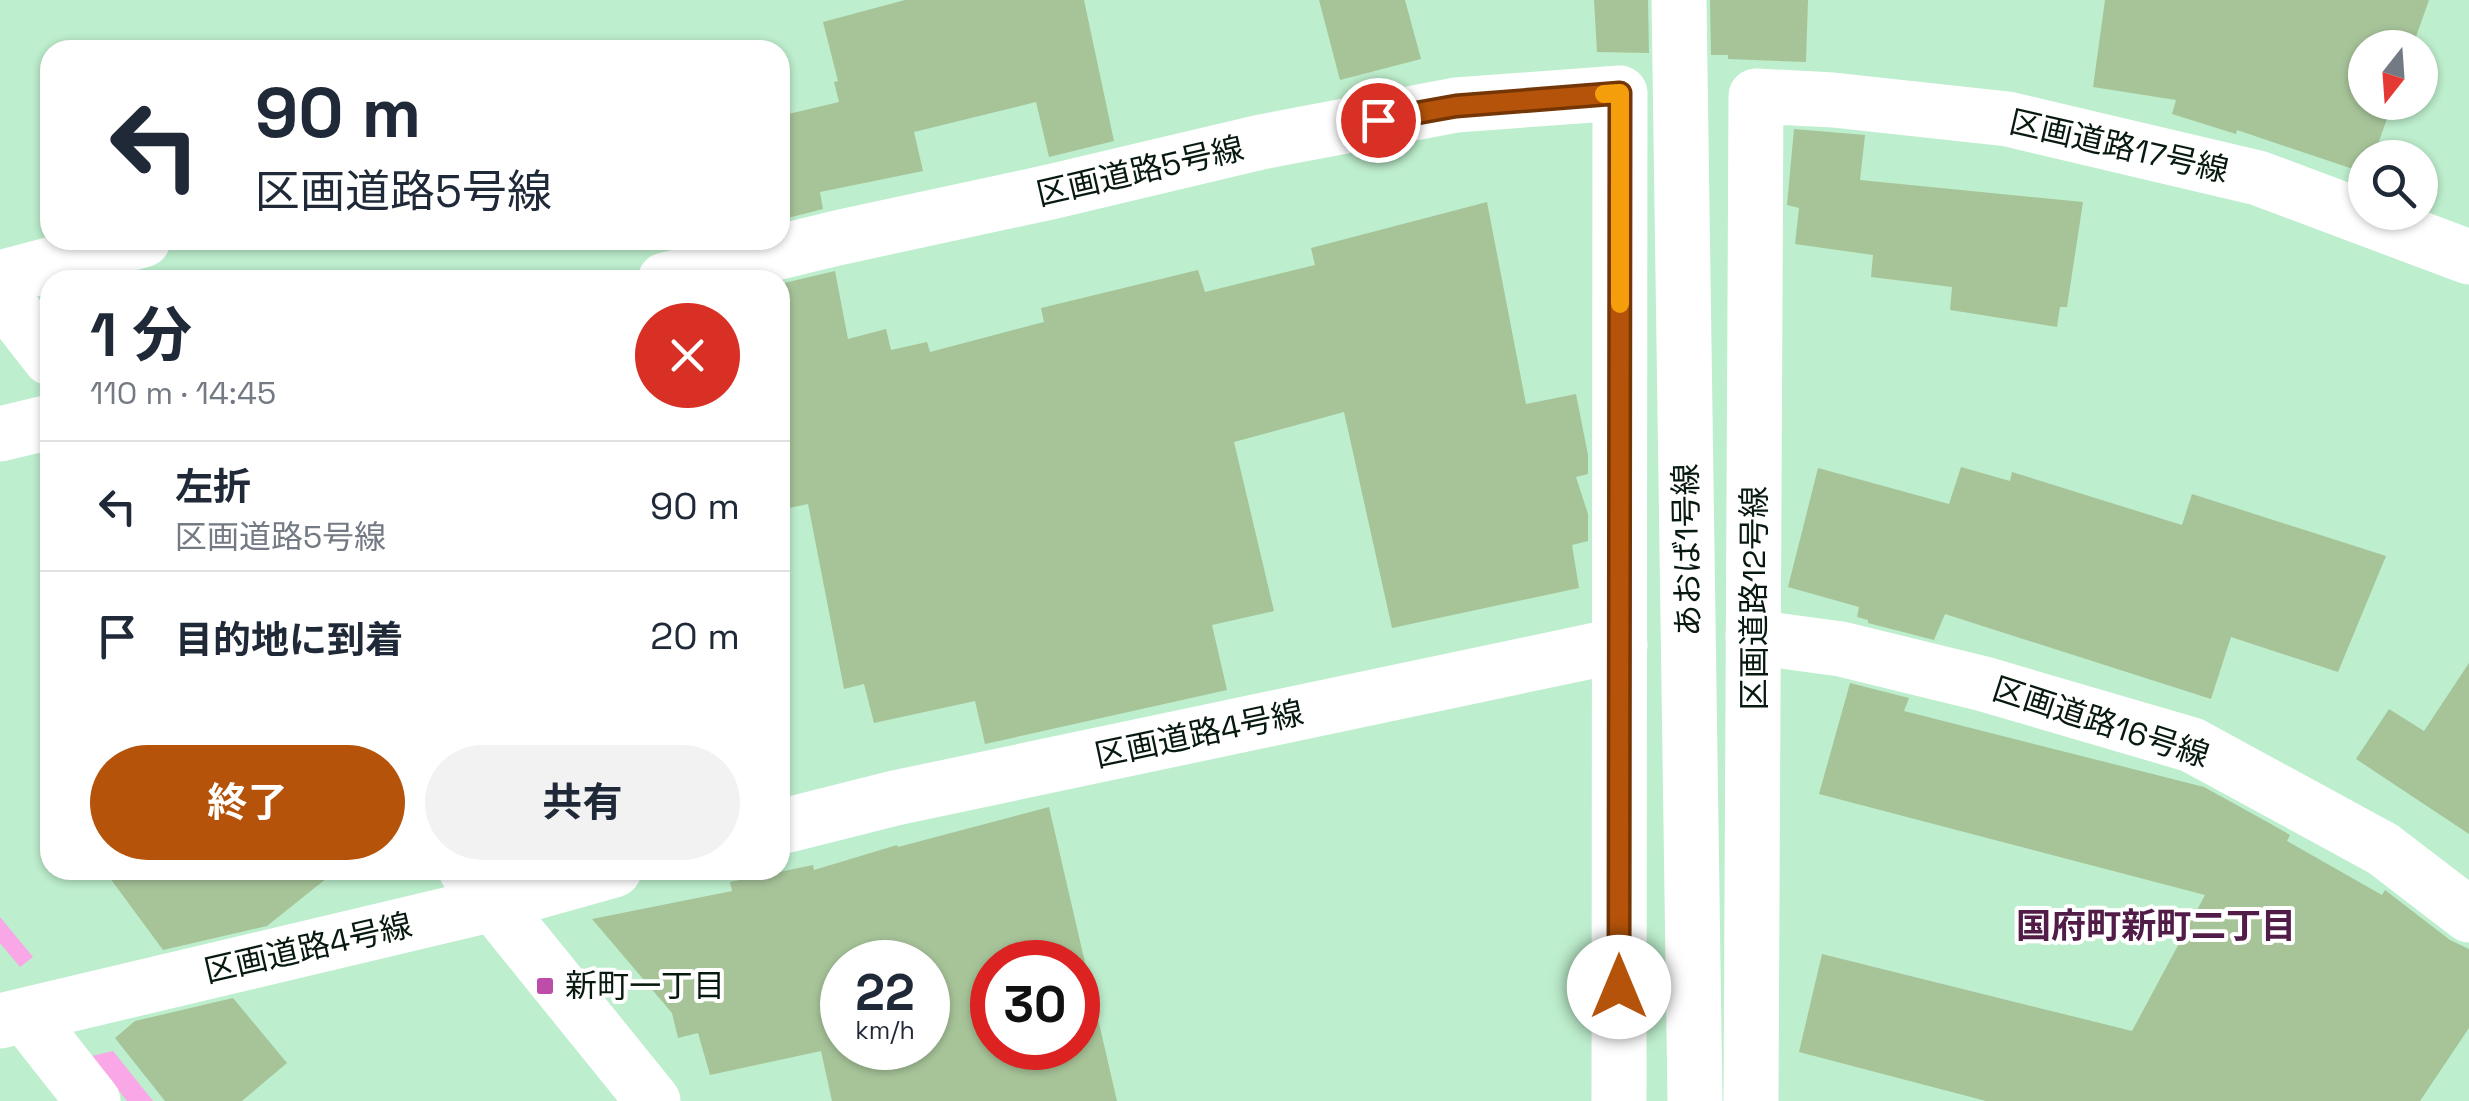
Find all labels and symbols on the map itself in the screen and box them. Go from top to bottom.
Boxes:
north arrow [2348,30,2438,120]
pin [1336,78,1421,163]
street label: 区画道路17号線 [2006,101,2232,191]
street label: 区画道路5号線 [1033,128,1247,214]
street label: あおば1号線 [1665,463,1709,637]
street label: 区画道路12号線 [1734,486,1774,710]
street label: 区画道路16号線 [1988,668,2214,776]
street label: 区画道路4号線 [1091,692,1307,776]
district label: 国府町新町二丁目 [2016,904,2296,948]
street label: 区画道路4号線 [200,905,416,991]
position arrow [1567,935,1671,1039]
speed limit sign: 30 [970,940,1100,1070]
place label: 新町一丁目 [565,966,725,1006]
marker: 新町一丁目 [534,975,556,997]

